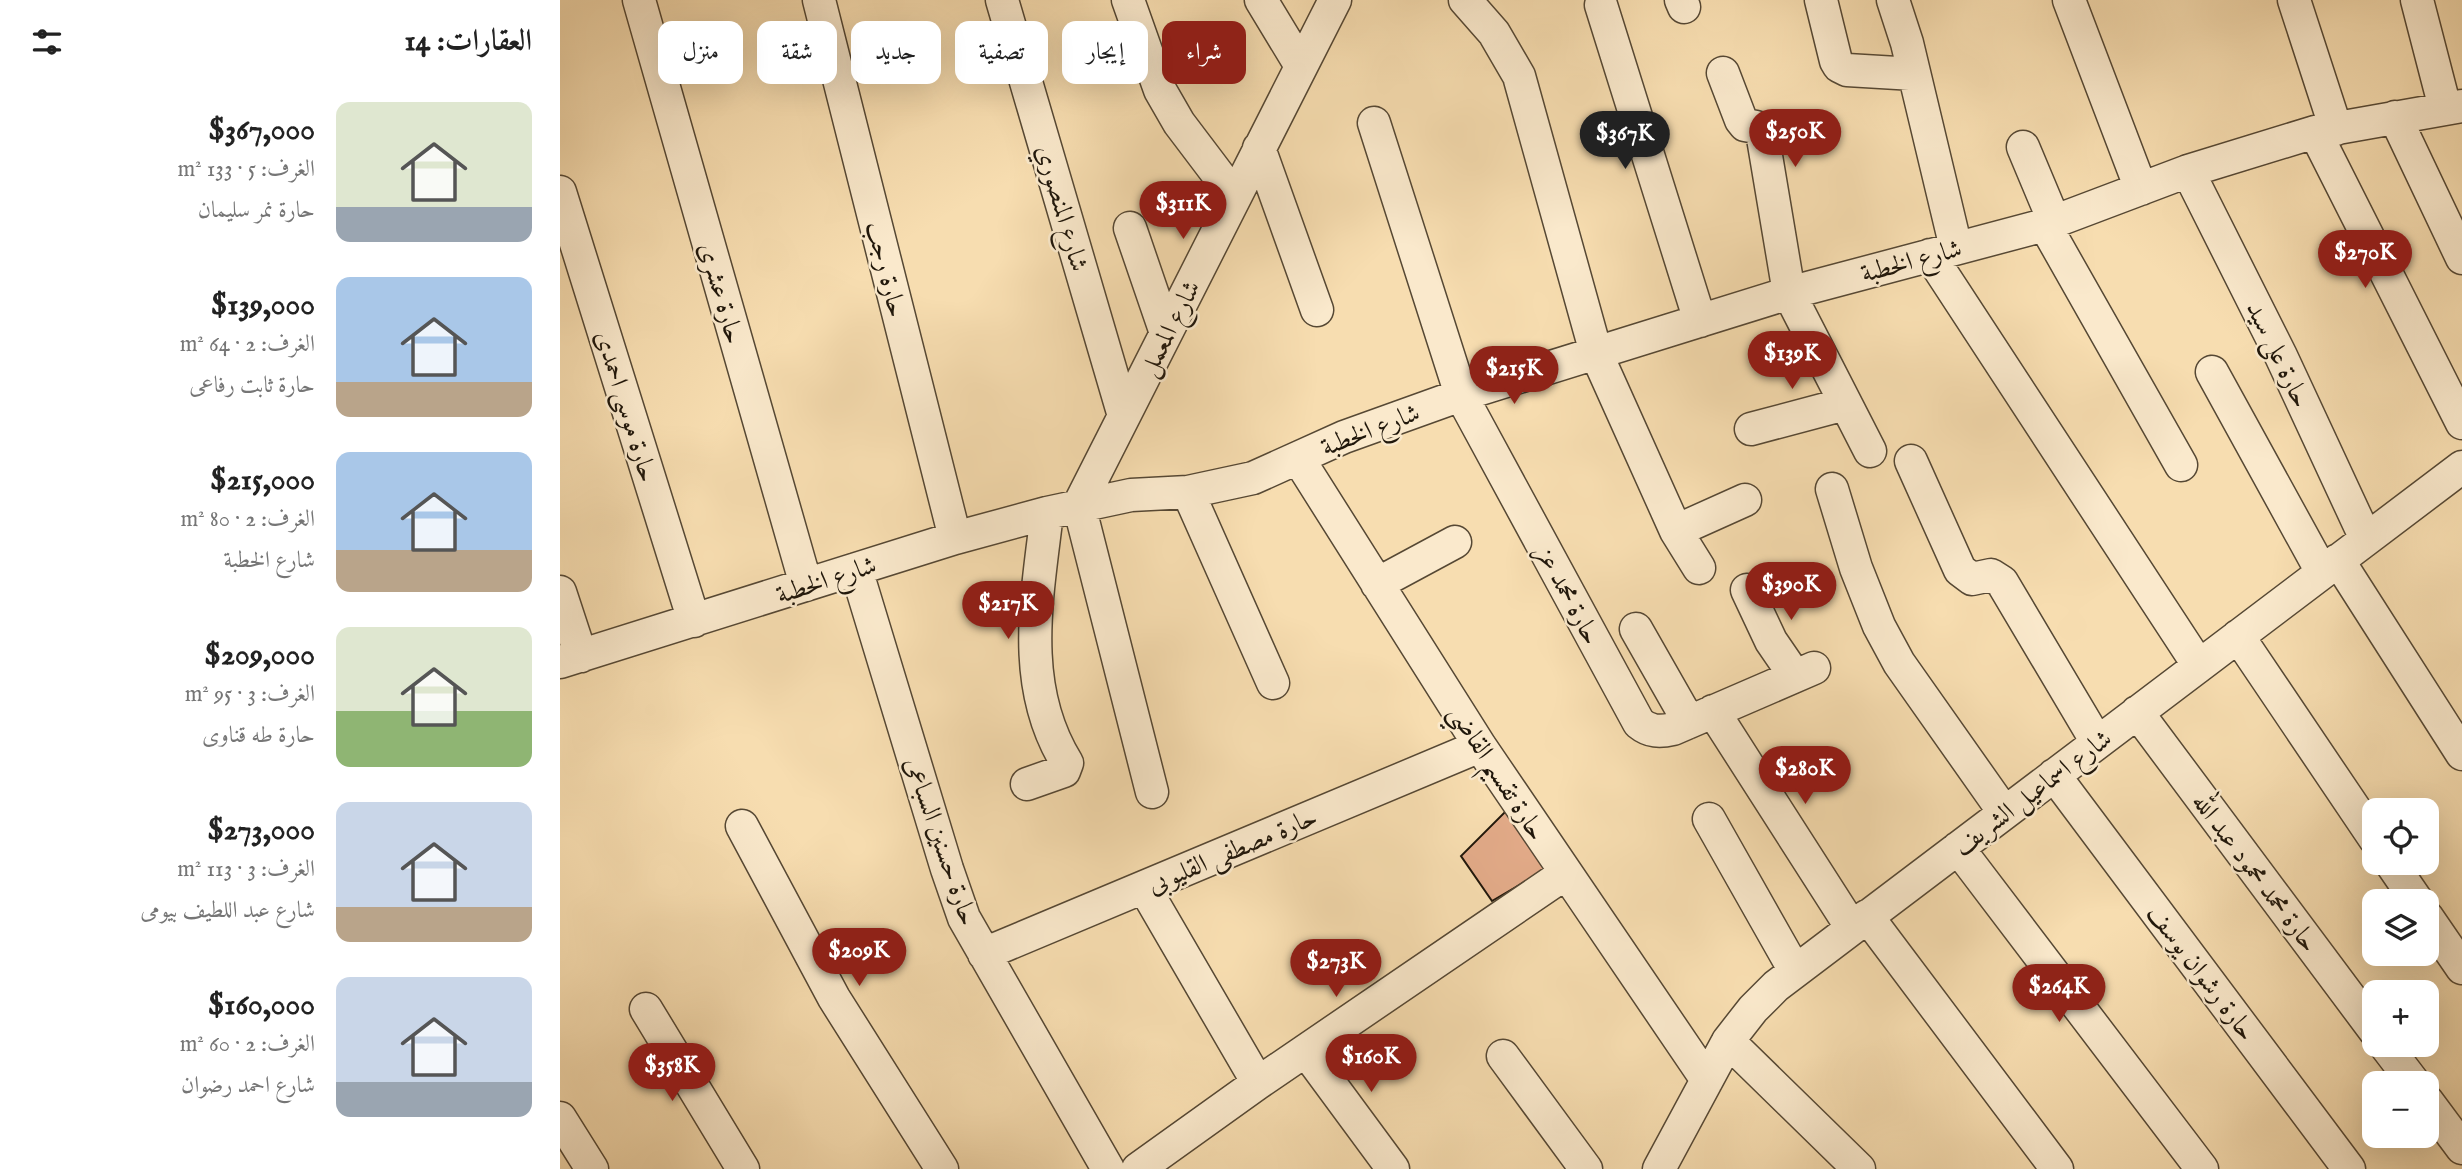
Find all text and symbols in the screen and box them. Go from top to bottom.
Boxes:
chip: منزل [658,21,743,84]
chip: شقة [757,21,837,84]
chip: جديد [851,21,941,84]
chip: تصفية [955,21,1048,84]
chip: إيجار [1062,21,1148,84]
chip: شراء [1162,21,1246,84]
icon: filters [28,23,66,61]
text: العقارات: 14 [404,23,532,61]
pin: $250K [1746,110,1844,169]
pin: $367K [1576,111,1674,171]
text: $367,000 [208,112,315,150]
text: $250K [1765,117,1825,146]
text: $367K [1596,119,1654,148]
icon: home [392,130,476,214]
street label: شارع المنصوري [1024,141,1095,277]
text: الغرف: 5 · 133 m² [178,155,315,184]
pin: $311K [1134,182,1232,241]
text: $311K [1155,189,1211,218]
text: حارة نمر سليمان [198,196,315,225]
street label: حارة رجب [858,218,913,321]
pin: $270K [2316,230,2414,290]
street label: شارع الخطبة [1857,232,1967,295]
text: $270K [2334,238,2396,267]
street label: حارة عشرى [690,239,751,348]
street label: شارع المعمل [1132,275,1212,384]
text: $139,000 [211,287,315,325]
street label: حارة على سيد [2237,296,2317,413]
icon: home [392,305,476,389]
street label: حارة موسى احمدى [586,327,664,487]
text: الغرف: 2 · 64 m² [180,330,315,359]
pin: $139K [1743,332,1841,391]
text: $139K [1764,339,1820,368]
pin: $215K [1465,346,1563,406]
text: $215K [1485,354,1543,383]
text: حارة ثابت رفاعى [189,371,315,400]
street label: شارع الخطبة [1316,396,1426,468]
text: $215,000 [210,462,315,500]
icon: home [392,480,476,564]
text: الغرف: 2 · 80 m² [181,505,315,534]
street label: حارة محمد عز [1528,539,1608,651]
text: شارع الخطبة [224,546,315,575]
street label: شارع الخطبة [772,549,882,616]
pin: $390K [1742,562,1840,622]
text: $390K [1761,570,1821,599]
pin: $217K [959,582,1057,641]
text: $217K [978,589,1038,618]
text: $209,000 [204,637,315,675]
icon: home [392,655,476,739]
text: الغرف: 3 · 95 m² [185,680,315,709]
street label: حارة تقسيم القاضي [1434,698,1553,852]
text: حارة طه قناوى [202,721,315,750]
street label: شارع اسماعيل الشريف [1947,723,2121,867]
pin: $280K [1756,746,1854,806]
street label: حارة حسنين السباعى [896,753,985,930]
text: $280K [1775,754,1835,783]
street label: حارة محمد محمود عبد الله [2184,784,2329,959]
map controls [2362,798,2439,1148]
button: locate [2362,798,2439,875]
street label: حارة مصطفى القليوبى [1143,801,1323,903]
text: $273,000 [207,812,315,850]
icon: home [392,830,476,914]
text: الغرف: 3 · 113 m² [177,855,315,884]
button: layers [2362,889,2439,966]
text: شارع عبد اللطيف بيومى [140,896,315,925]
street label: حارة رشوان يوسف [2139,898,2263,1048]
pin: $209K [810,928,908,988]
text: $209K [828,936,890,965]
pin: $273K [1287,940,1385,999]
text: $273K [1306,947,1366,976]
pin: $264K [2010,964,2108,1024]
text: $264K [2028,972,2090,1001]
button: + [2362,980,2439,1057]
text: $160,000 [208,987,315,1025]
icon: home [392,1005,476,1089]
text: الغرف: 2 · 60 m² [180,1030,315,1059]
pin: $160K [1322,1034,1420,1094]
text: $160K [1342,1042,1400,1071]
pin: $358K [623,1044,721,1103]
text: $358K [644,1051,700,1080]
text: شارع احمد رضوان [181,1071,315,1100]
button: − [2362,1071,2439,1148]

